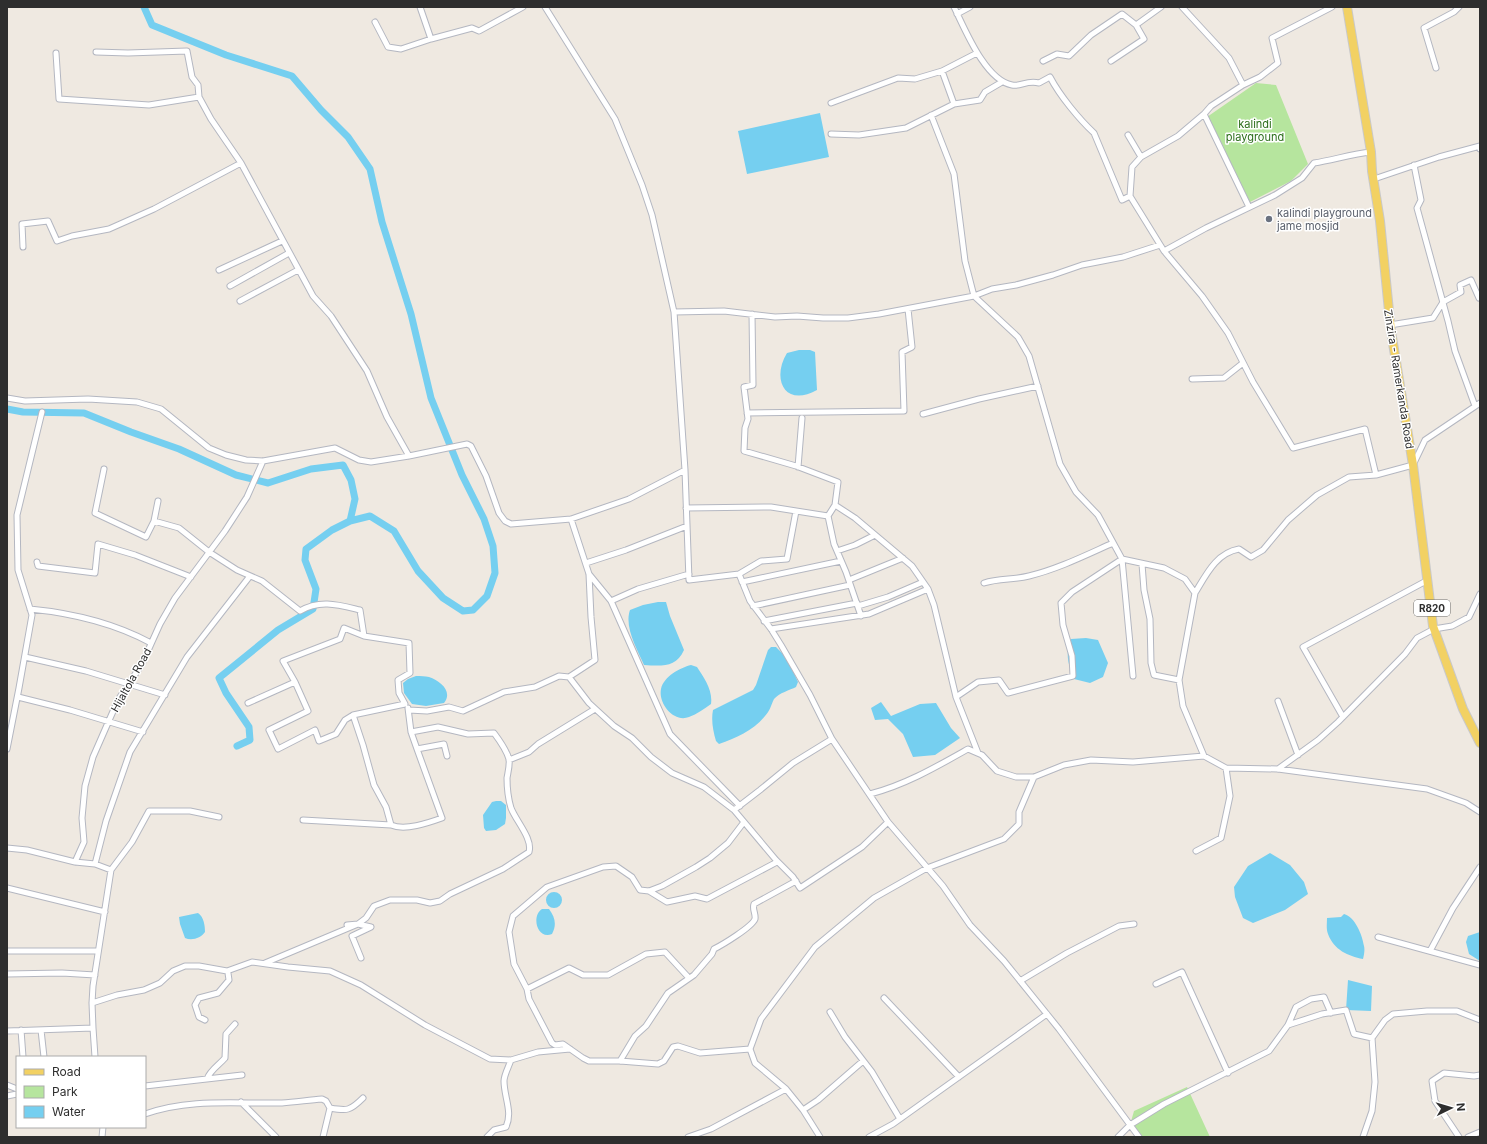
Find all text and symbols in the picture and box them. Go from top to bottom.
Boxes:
park label: kalindi playground [1226,117,1284,144]
place label: kalindi playground jame mosjid [1276,206,1372,233]
marker: kalindi playground jame mosjid [1264,214,1274,224]
street label: Zinzira - Ramerkanda Road [1381,308,1417,450]
road number: R820 [1414,600,1450,616]
street label: Hijaltola Road [108,646,154,714]
legend [16,1056,146,1128]
text: Road [52,1064,81,1079]
text: Park [52,1084,78,1099]
north arrow [1431,1088,1471,1128]
text: N [1454,1102,1468,1112]
text: Water [52,1104,86,1119]

